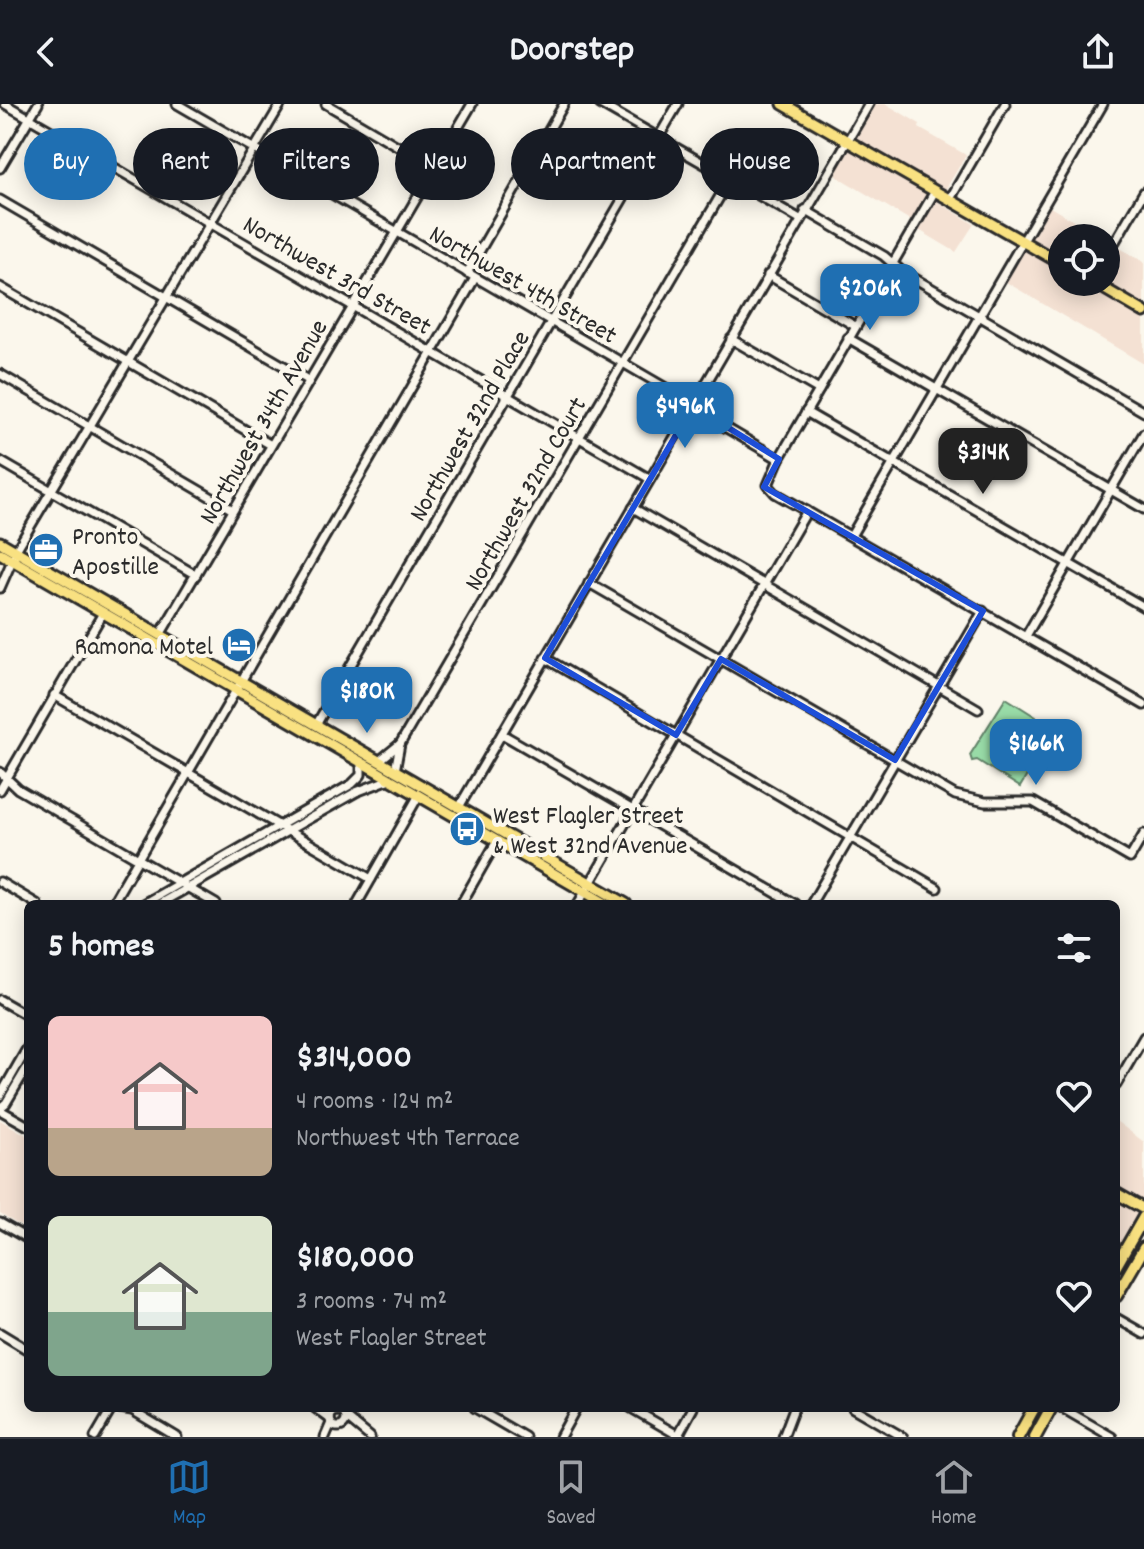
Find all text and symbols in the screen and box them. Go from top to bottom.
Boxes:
text: Doorstep [510,26,634,78]
icon: back [24,30,68,74]
icon: share [1076,30,1120,74]
chip: Buy [24,128,117,200]
chip: Rent [133,128,238,200]
chip: Filters [254,128,379,200]
chip: New [395,128,495,200]
chip: Apartment [511,128,684,200]
chip: House [700,128,819,200]
street label: Northwest 3rd Street [235,208,438,346]
street label: Northwest 4th Street [421,217,624,355]
map controls [1048,224,1120,296]
button: locate [1048,224,1120,296]
pin: $206K [814,264,926,332]
text: $206K [838,271,902,308]
street label: Northwest 34th Avenue [191,313,339,532]
street label: Northwest 32nd Place [401,324,541,529]
pin: $496K [629,382,741,450]
text: $496K [655,389,715,426]
street label: Northwest 32nd Court [456,391,598,598]
pin: $314K [927,428,1039,496]
text: $314K [956,435,1010,472]
place label: Pronto Apostille [72,520,159,587]
office icon: Pronto Apostille [27,531,65,569]
hotel icon: Ramona Motel [220,626,258,664]
place label: Ramona Motel [75,630,213,667]
pin: $180K [311,667,423,735]
text: $180K [339,674,395,711]
pin: $166K [980,719,1092,787]
text: $166K [1008,726,1064,763]
place label: West Flagler Street & West 32nd Avenue [493,799,687,866]
bus stop icon: West Flagler Street & West 32nd Avenue [448,810,486,848]
text: 5 homes [48,924,155,973]
icon: filters [1052,926,1096,970]
text: $314,000 [296,1035,412,1084]
icon: home [112,1048,208,1144]
icon: heart [1052,1074,1096,1118]
text: 4 rooms · 124 m² [296,1084,453,1121]
text: Northwest 4th Terrace [296,1121,520,1158]
text: $180,000 [296,1235,415,1284]
icon: home [112,1248,208,1344]
icon: heart [1052,1274,1096,1318]
text: 3 rooms · 74 m² [296,1284,447,1321]
text: West Flagler Street [296,1321,487,1358]
tab: Map [167,1455,211,1534]
tab: Saved [546,1455,596,1534]
tab: Home [931,1455,976,1534]

